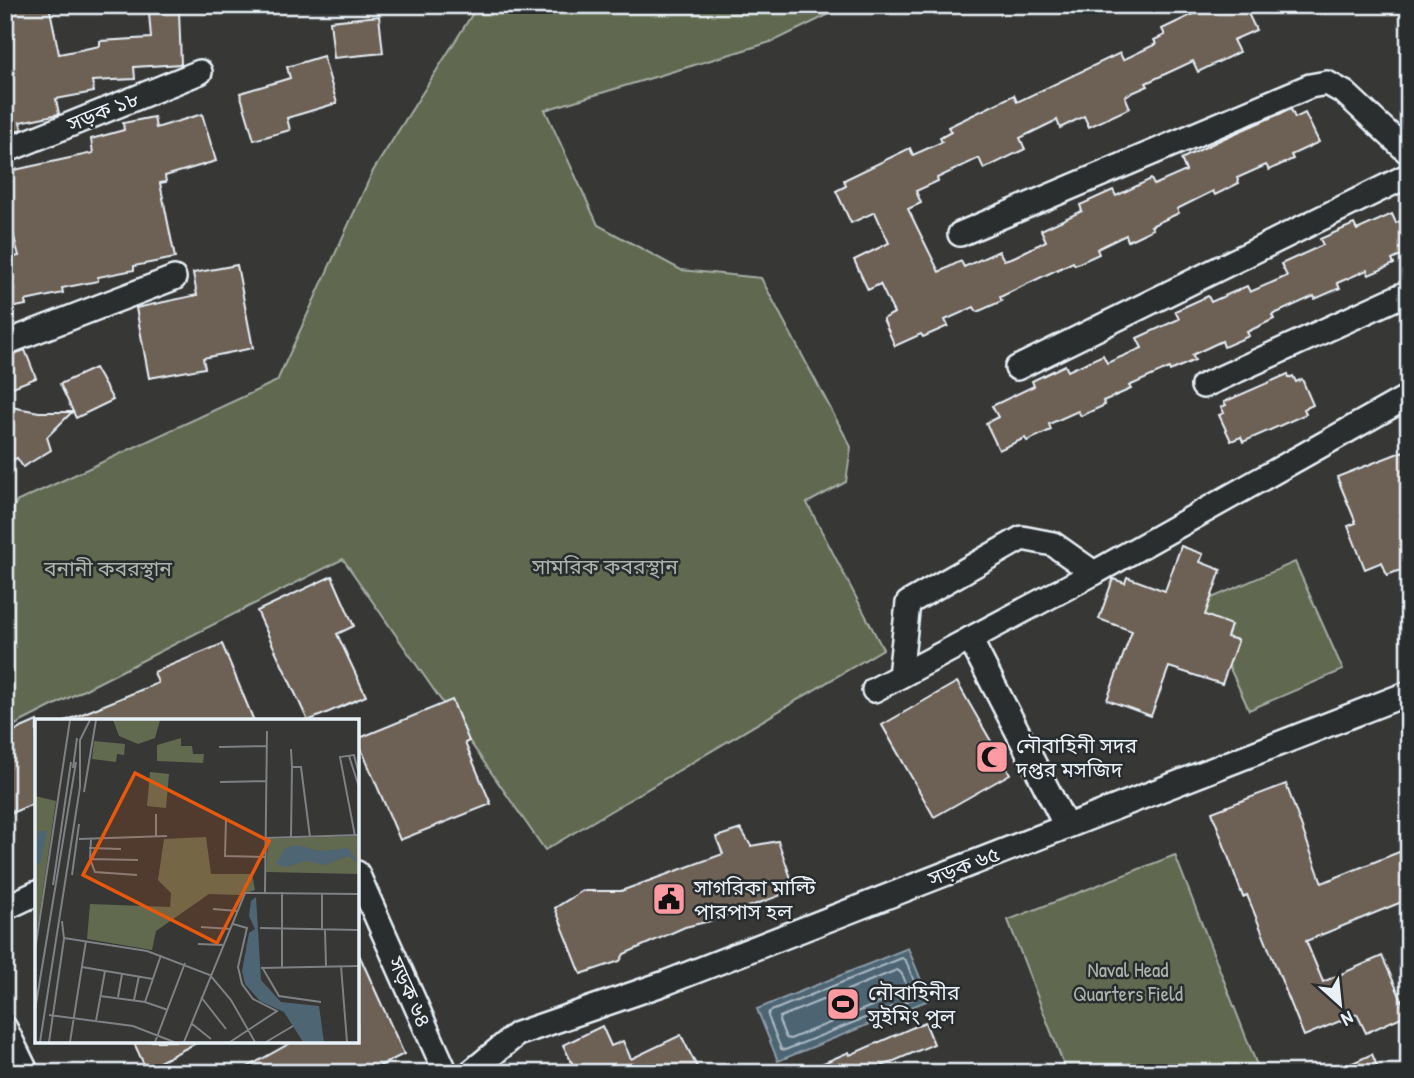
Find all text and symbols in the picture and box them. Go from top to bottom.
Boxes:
street label: সড়ক ১৮ [62,84,143,139]
park label: সামরিক কবরস্থান [531,552,678,581]
park label: বনানী কবরস্থান [43,554,172,583]
inset map [35,719,359,1043]
place label: নৌবাহিনী সদর দপ্তর মসজিদ [1015,731,1137,784]
mosque icon: নৌবাহিনী সদর দপ্তর মসজিদ [973,738,1011,776]
street label: সড়ক ৬৫ [923,839,1004,893]
place label: সাগরিকা মাল্টি পারপাস হল [693,873,817,926]
public building icon: সাগরিকা মাল্টি পারপাস হল [650,880,688,918]
street label: সড়ক ৬৪ [381,951,438,1032]
park label: Naval Head Quarters Field [1073,955,1183,1008]
north arrow [1306,970,1376,1040]
place label: নৌবাহিনীর সুইমিং পুল [867,978,960,1031]
sports icon: নৌবাহিনীর সুইমিং পুল [824,985,862,1023]
text: N [1337,1005,1358,1033]

